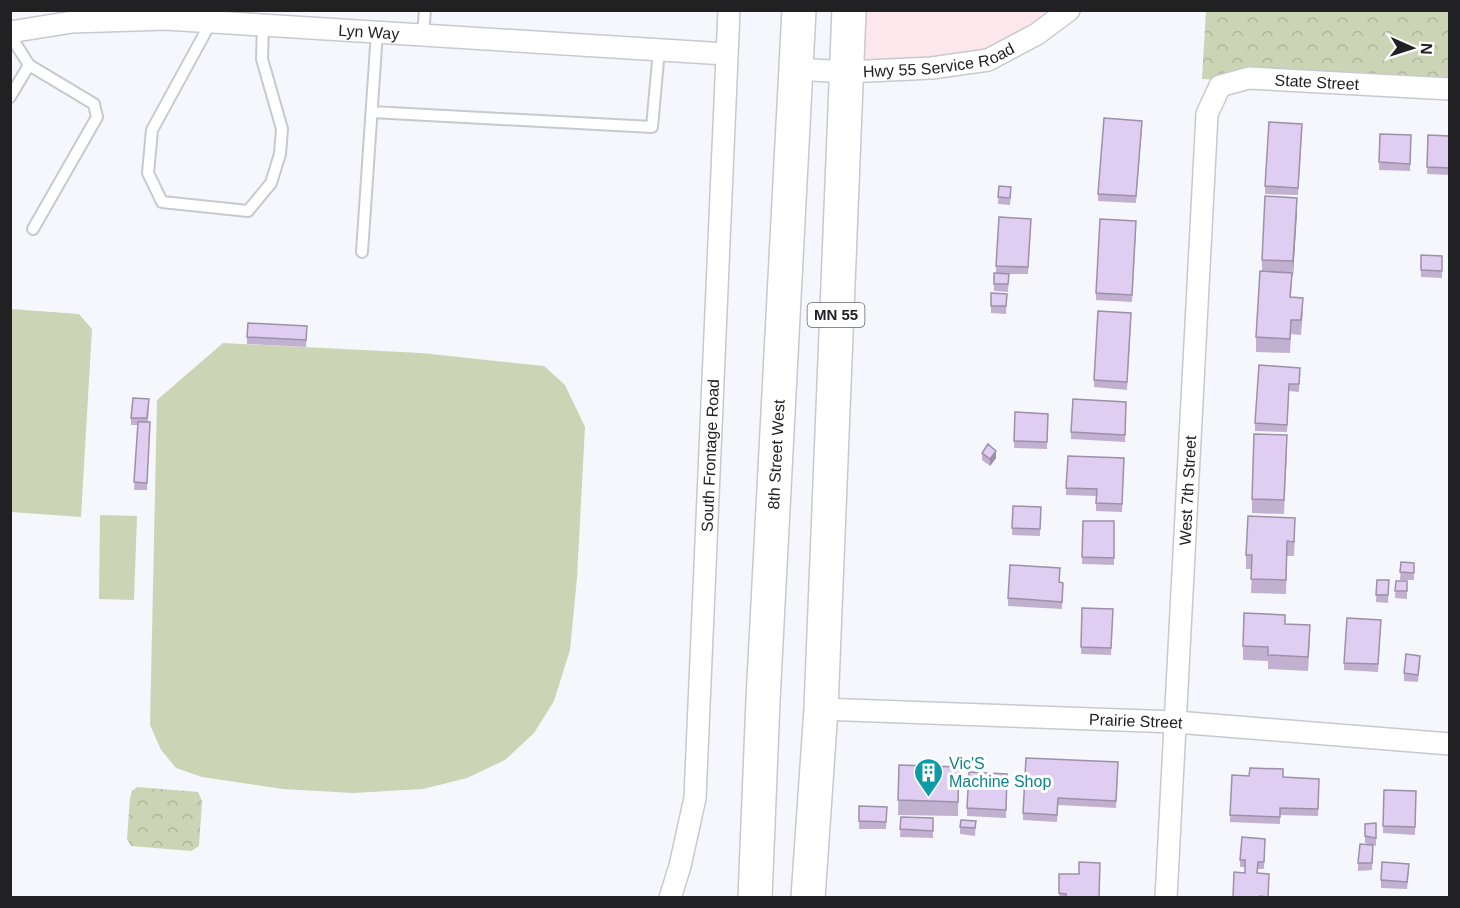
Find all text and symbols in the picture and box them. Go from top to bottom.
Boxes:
north arrow [1382,18,1442,78]
street label: Lyn Way [338,22,400,43]
street label: Hwy 55 Service Road [863,40,1017,80]
text: N [1418,43,1435,55]
street label: State Street [1274,71,1360,93]
road number: MN 55 [808,303,864,327]
street label: South Frontage Road [698,379,722,532]
street label: 8th Street West [765,399,788,510]
street label: West 7th Street [1176,435,1199,546]
street label: Prairie Street [1089,711,1184,732]
place label: Vic'S Machine Shop [949,755,1051,790]
building icon: Vic'S Machine Shop [912,756,944,798]

